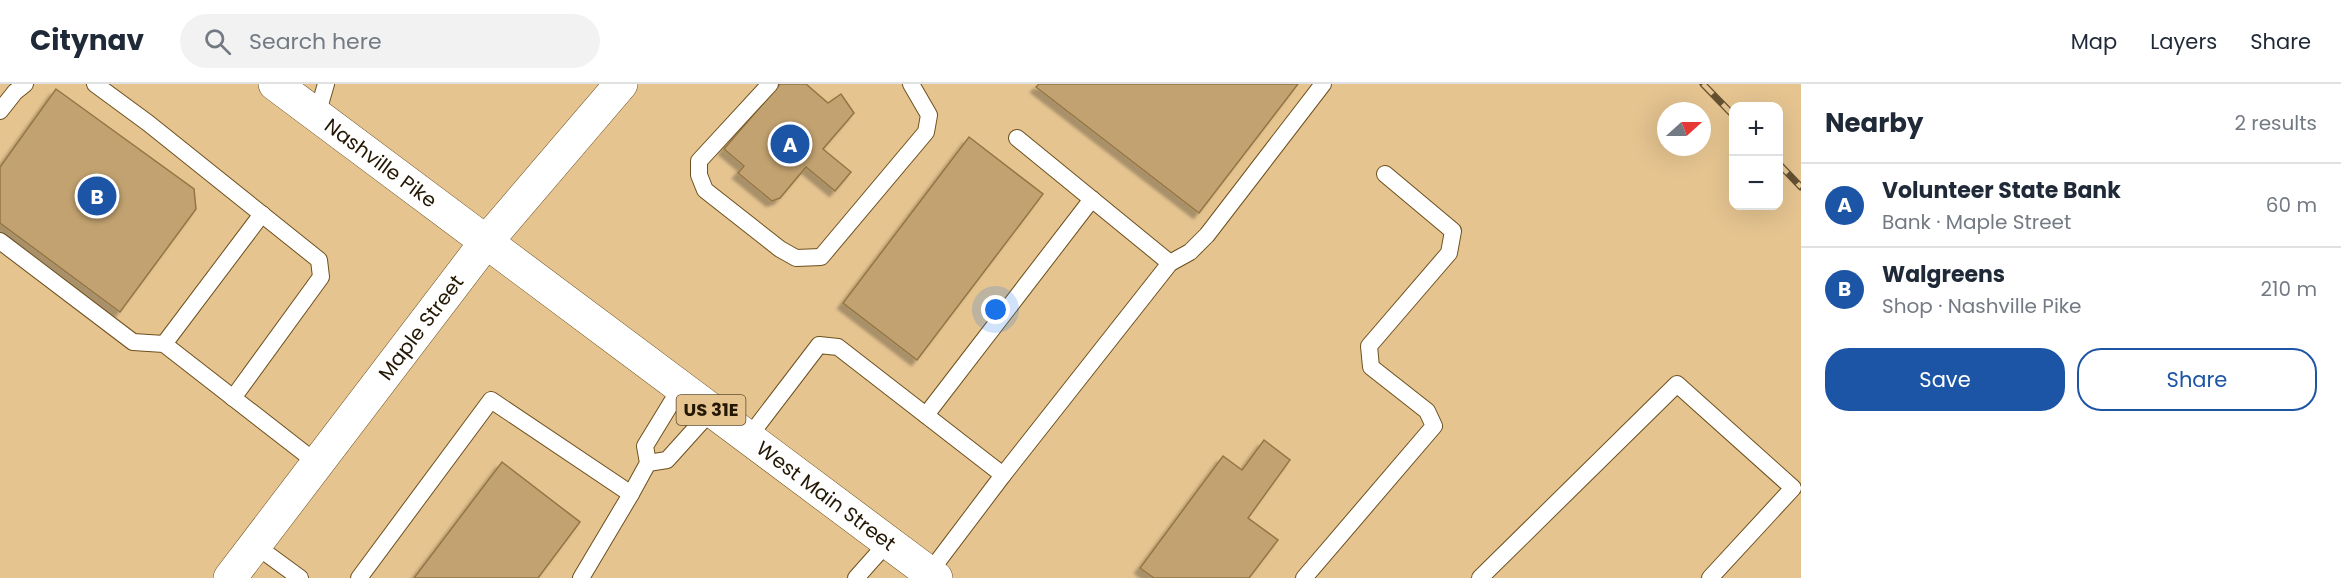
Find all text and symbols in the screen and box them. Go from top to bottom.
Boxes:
search box [180,14,600,68]
text: Citynav [30,21,144,60]
icon: search [201,25,234,58]
text: Search here [249,26,382,57]
text: Map [2071,27,2117,56]
text: Layers [2150,27,2217,56]
text: Share [2250,27,2311,56]
north arrow [1657,102,1711,156]
map controls [1729,102,1783,210]
button: + [1729,102,1783,156]
text: Nearby [1825,105,1923,141]
text: 2 results [2234,109,2317,137]
street label: Nashville Pike [319,112,443,214]
pin: A [770,122,810,166]
button: − [1729,156,1783,210]
pin: B [78,174,116,218]
text: Volunteer State Bank [1882,175,2121,206]
text: A [1837,191,1852,219]
text: 60 m [2266,191,2317,219]
text: Bank · Maple Street [1882,208,2071,236]
text: Walgreens [1882,259,2005,290]
street label: Maple Street [372,269,470,386]
text: B [1838,275,1851,303]
text: 210 m [2261,275,2317,303]
text: Shop · Nashville Pike [1882,292,2082,320]
your location [981,295,1010,324]
button: Save [1825,348,2065,411]
button: Share [2077,348,2317,411]
road number: US 31E [676,395,746,425]
street label: West Main Street [751,435,902,557]

